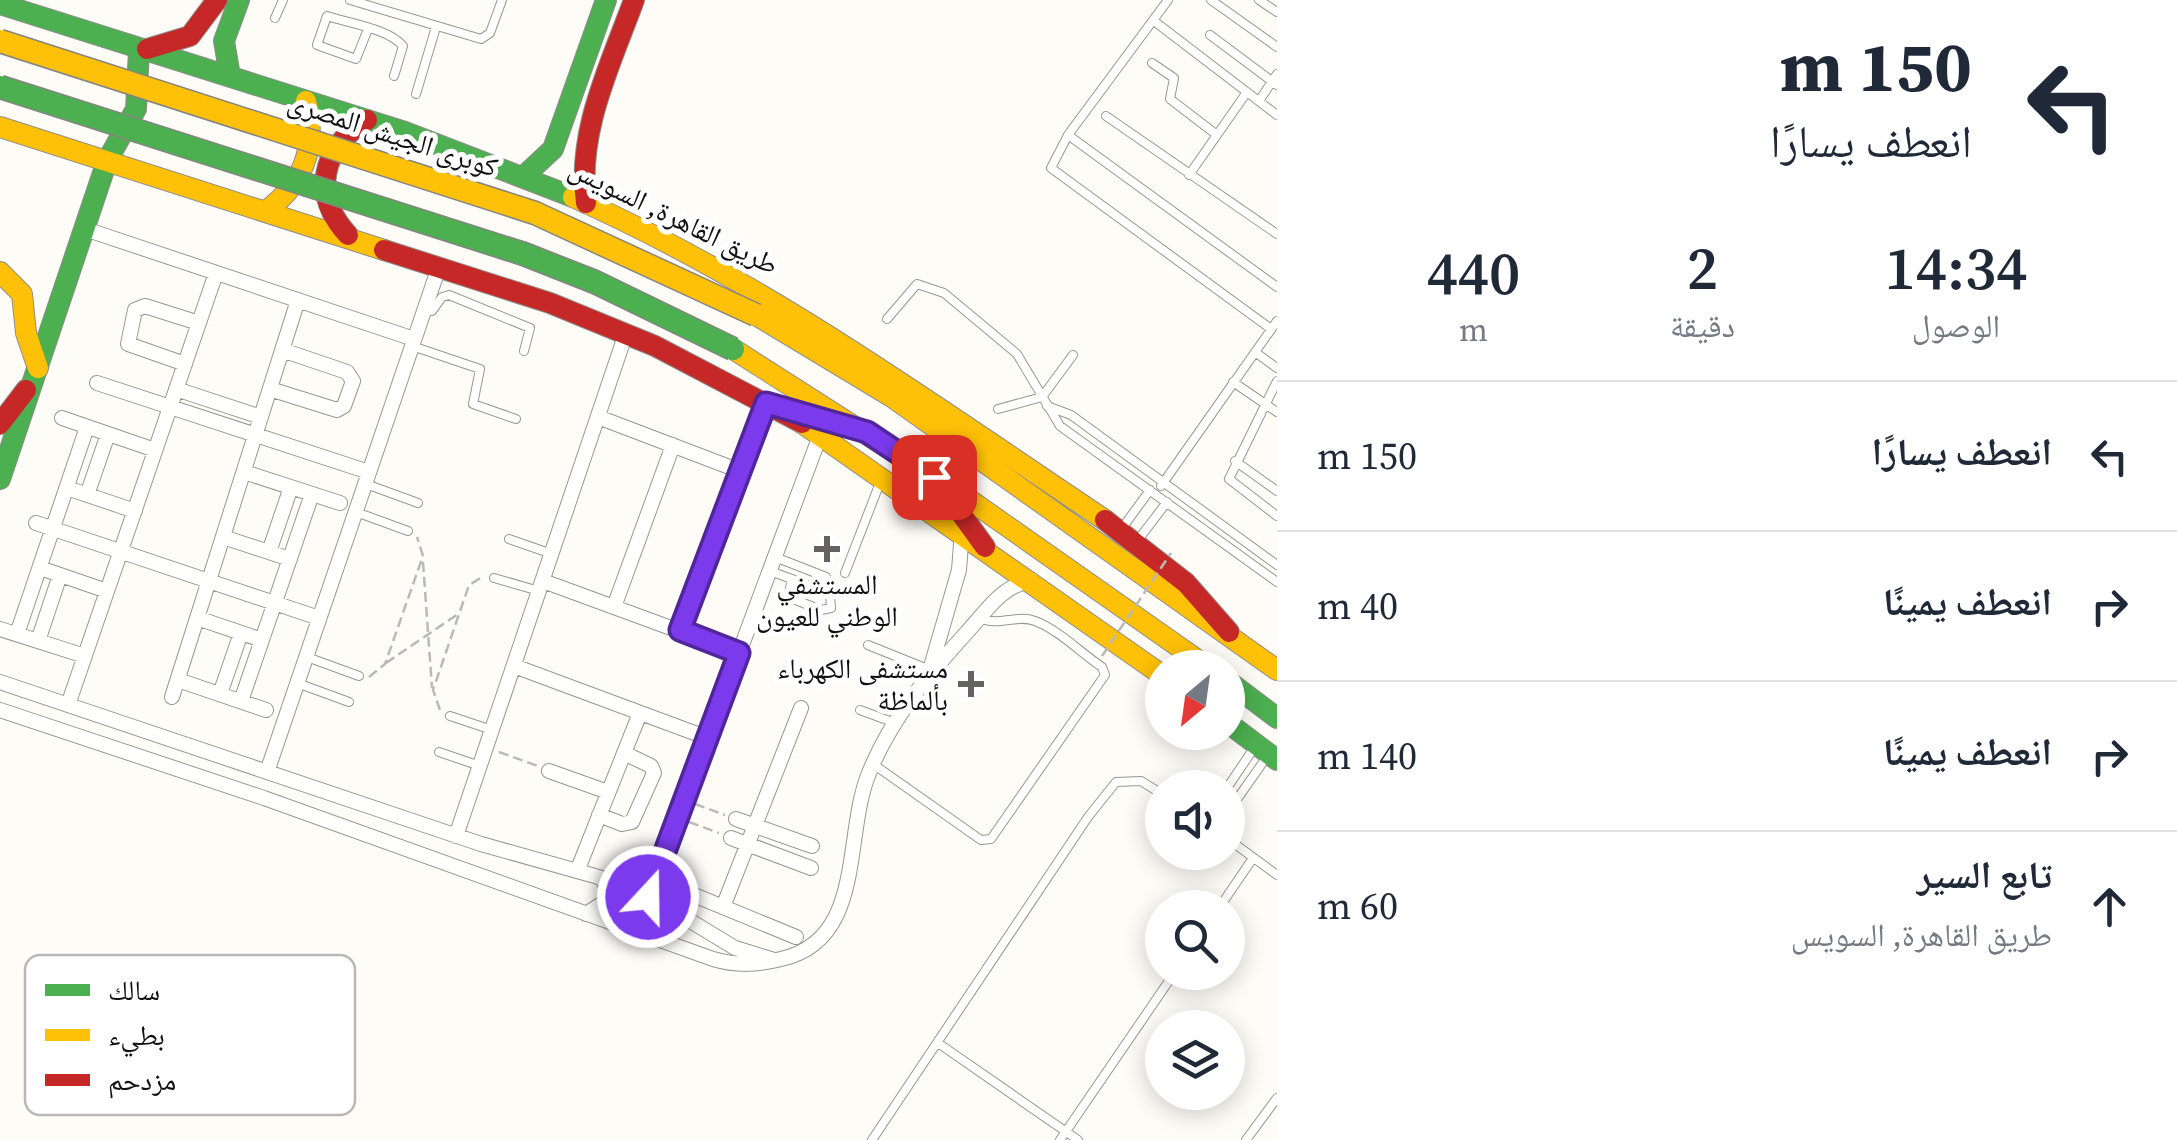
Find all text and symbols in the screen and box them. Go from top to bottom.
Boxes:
text: 150 m [1780,18,1972,114]
icon: left [2007,40,2137,170]
street label: كوبرى الجيش المصرى [283,82,503,186]
text: انعطف يسارًا [1770,110,1972,172]
street label: طريق القاهرة, السويس [563,149,785,283]
text: 2 [1687,227,1718,309]
text: 14:34 [1885,227,2027,309]
text: 440 [1427,232,1520,314]
text: دقيقة [1670,304,1735,348]
text: الوصول [1912,304,2000,348]
text: m [1459,308,1488,352]
text: انعطف يسارًا [1872,426,2052,478]
icon: left [2082,429,2137,484]
text: 150 m [1317,430,1417,482]
pin [892,435,977,520]
icon: arrive [907,450,962,505]
marker: المستشفي الوطني للعيون [814,536,840,562]
place label: المستشفي الوطني للعيون [756,565,898,639]
text: انعطف يمينًا [1883,576,2052,628]
icon: right [2082,579,2137,634]
text: 40 m [1317,580,1398,632]
place label: مستشفى الكهرباء بألماظة [777,649,948,719]
north arrow [1145,650,1245,750]
map controls [1145,650,1245,1110]
marker: مستشفى الكهرباء بألماظة [958,671,984,697]
text: انعطف يمينًا [1883,726,2052,778]
icon: right [2082,729,2137,784]
text: 140 m [1317,730,1417,782]
button: sound [1145,770,1245,870]
position arrow [596,845,700,949]
text: تابع السير [1917,849,2052,901]
icon: ahead [2082,879,2137,934]
text: 60 m [1317,880,1398,932]
button: search [1145,890,1245,990]
text: طريق القاهرة, السويس [1791,913,2052,957]
legend [25,955,355,1115]
text: سالك [108,971,160,1009]
button: layers [1145,1010,1245,1110]
text: بطيء [108,1016,165,1058]
text: مزدحم [108,1061,176,1099]

